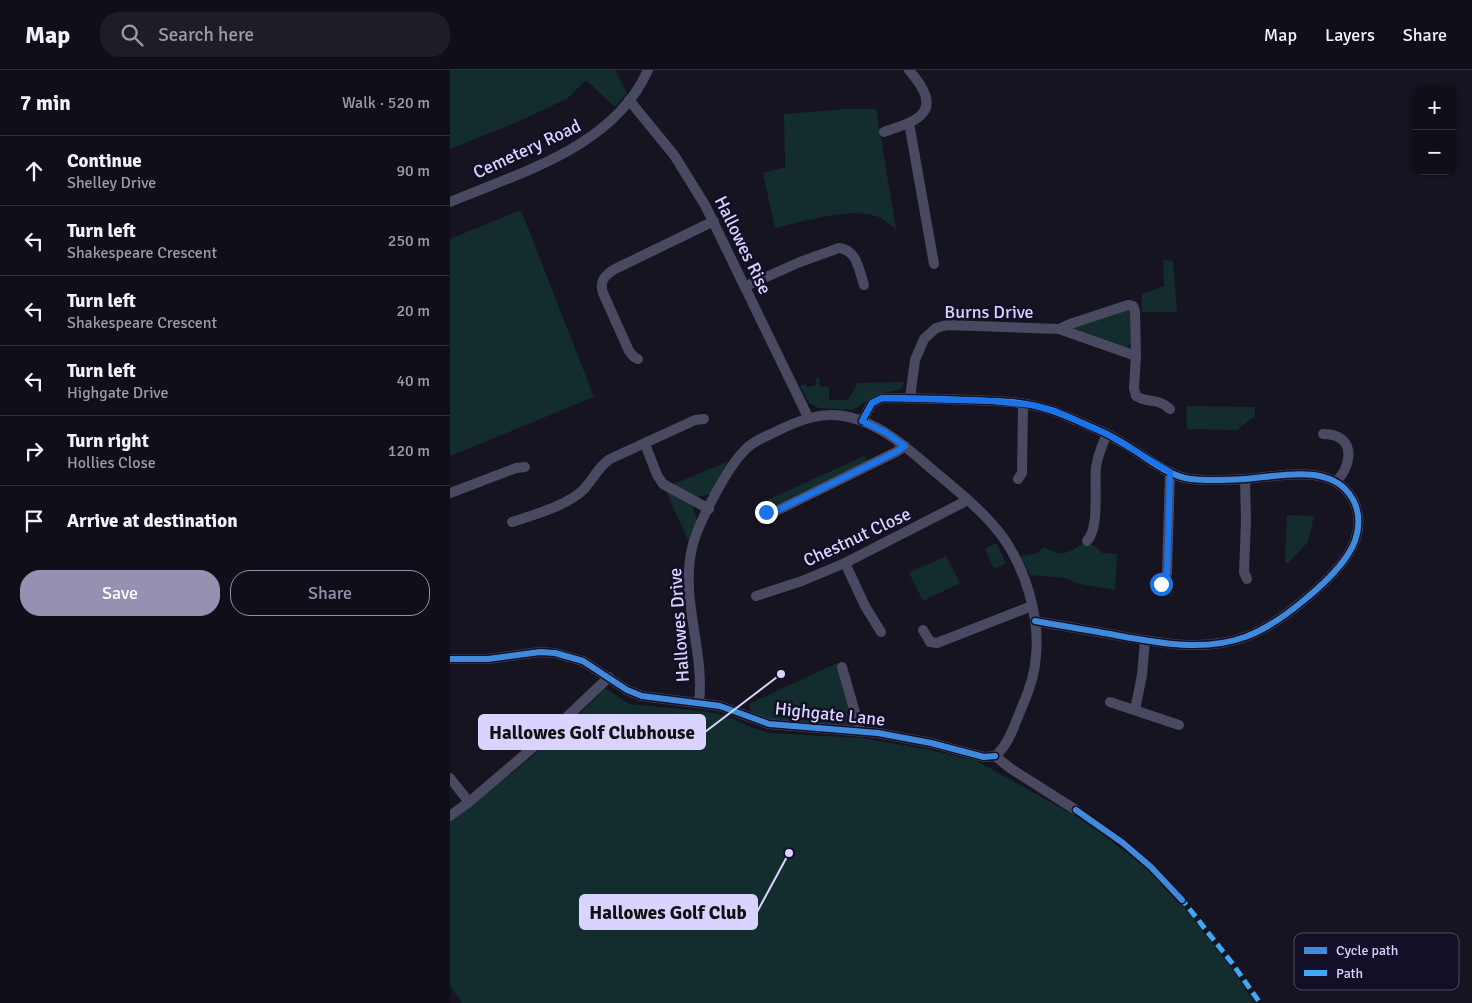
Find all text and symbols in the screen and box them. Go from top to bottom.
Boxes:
search box [100,12,450,57]
text: Map [25,20,70,50]
icon: search [118,21,146,49]
text: Search here [158,23,254,47]
text: Map [1264,24,1297,46]
text: Layers [1325,24,1375,46]
text: Share [1403,24,1447,46]
map controls [1412,85,1457,175]
button: + [1412,85,1457,130]
text: 7 min [20,90,71,116]
text: Walk · 520 m [342,93,430,113]
street label: Cemetery Road [470,114,584,184]
button: − [1412,130,1457,175]
text: Continue [67,149,142,173]
icon: ahead [20,157,48,185]
text: 90 m [396,161,430,181]
text: Shelley Drive [67,173,156,193]
street label: Hallowes Rise [710,192,776,298]
text: Turn left [67,219,136,243]
icon: left [20,227,48,255]
text: 250 m [388,231,430,251]
text: Shakespeare Crescent [67,243,217,263]
text: Turn left [67,289,136,313]
icon: left [20,297,48,325]
text: 20 m [396,301,430,321]
street label: Burns Drive [944,301,1034,323]
text: Shakespeare Crescent [67,313,217,333]
text: Turn left [67,359,136,383]
icon: left [20,367,48,395]
text: 40 m [396,371,430,391]
text: Highgate Drive [67,383,168,403]
text: Turn right [67,429,149,453]
icon: right [20,437,48,465]
text: 120 m [388,441,430,461]
text: Hollies Close [67,453,156,473]
route end [755,501,778,524]
street label: Chestnut Close [800,503,914,571]
icon: arrive [20,507,48,535]
text: Arrive at destination [67,509,238,533]
street label: Hallowes Drive [664,567,694,683]
button: Save [20,570,220,616]
button: Share [230,570,430,616]
route start [1150,573,1173,596]
street label: Highgate Lane [774,697,886,731]
callout: Hallowes Golf Clubhouse [479,715,705,749]
text: Hallowes Golf Clubhouse [489,721,695,745]
callout: Hallowes Golf Club [580,895,757,929]
text: Hallowes Golf Club [589,901,747,925]
legend [1294,933,1459,990]
text: Cycle path [1336,942,1398,959]
text: Path [1336,965,1363,982]

